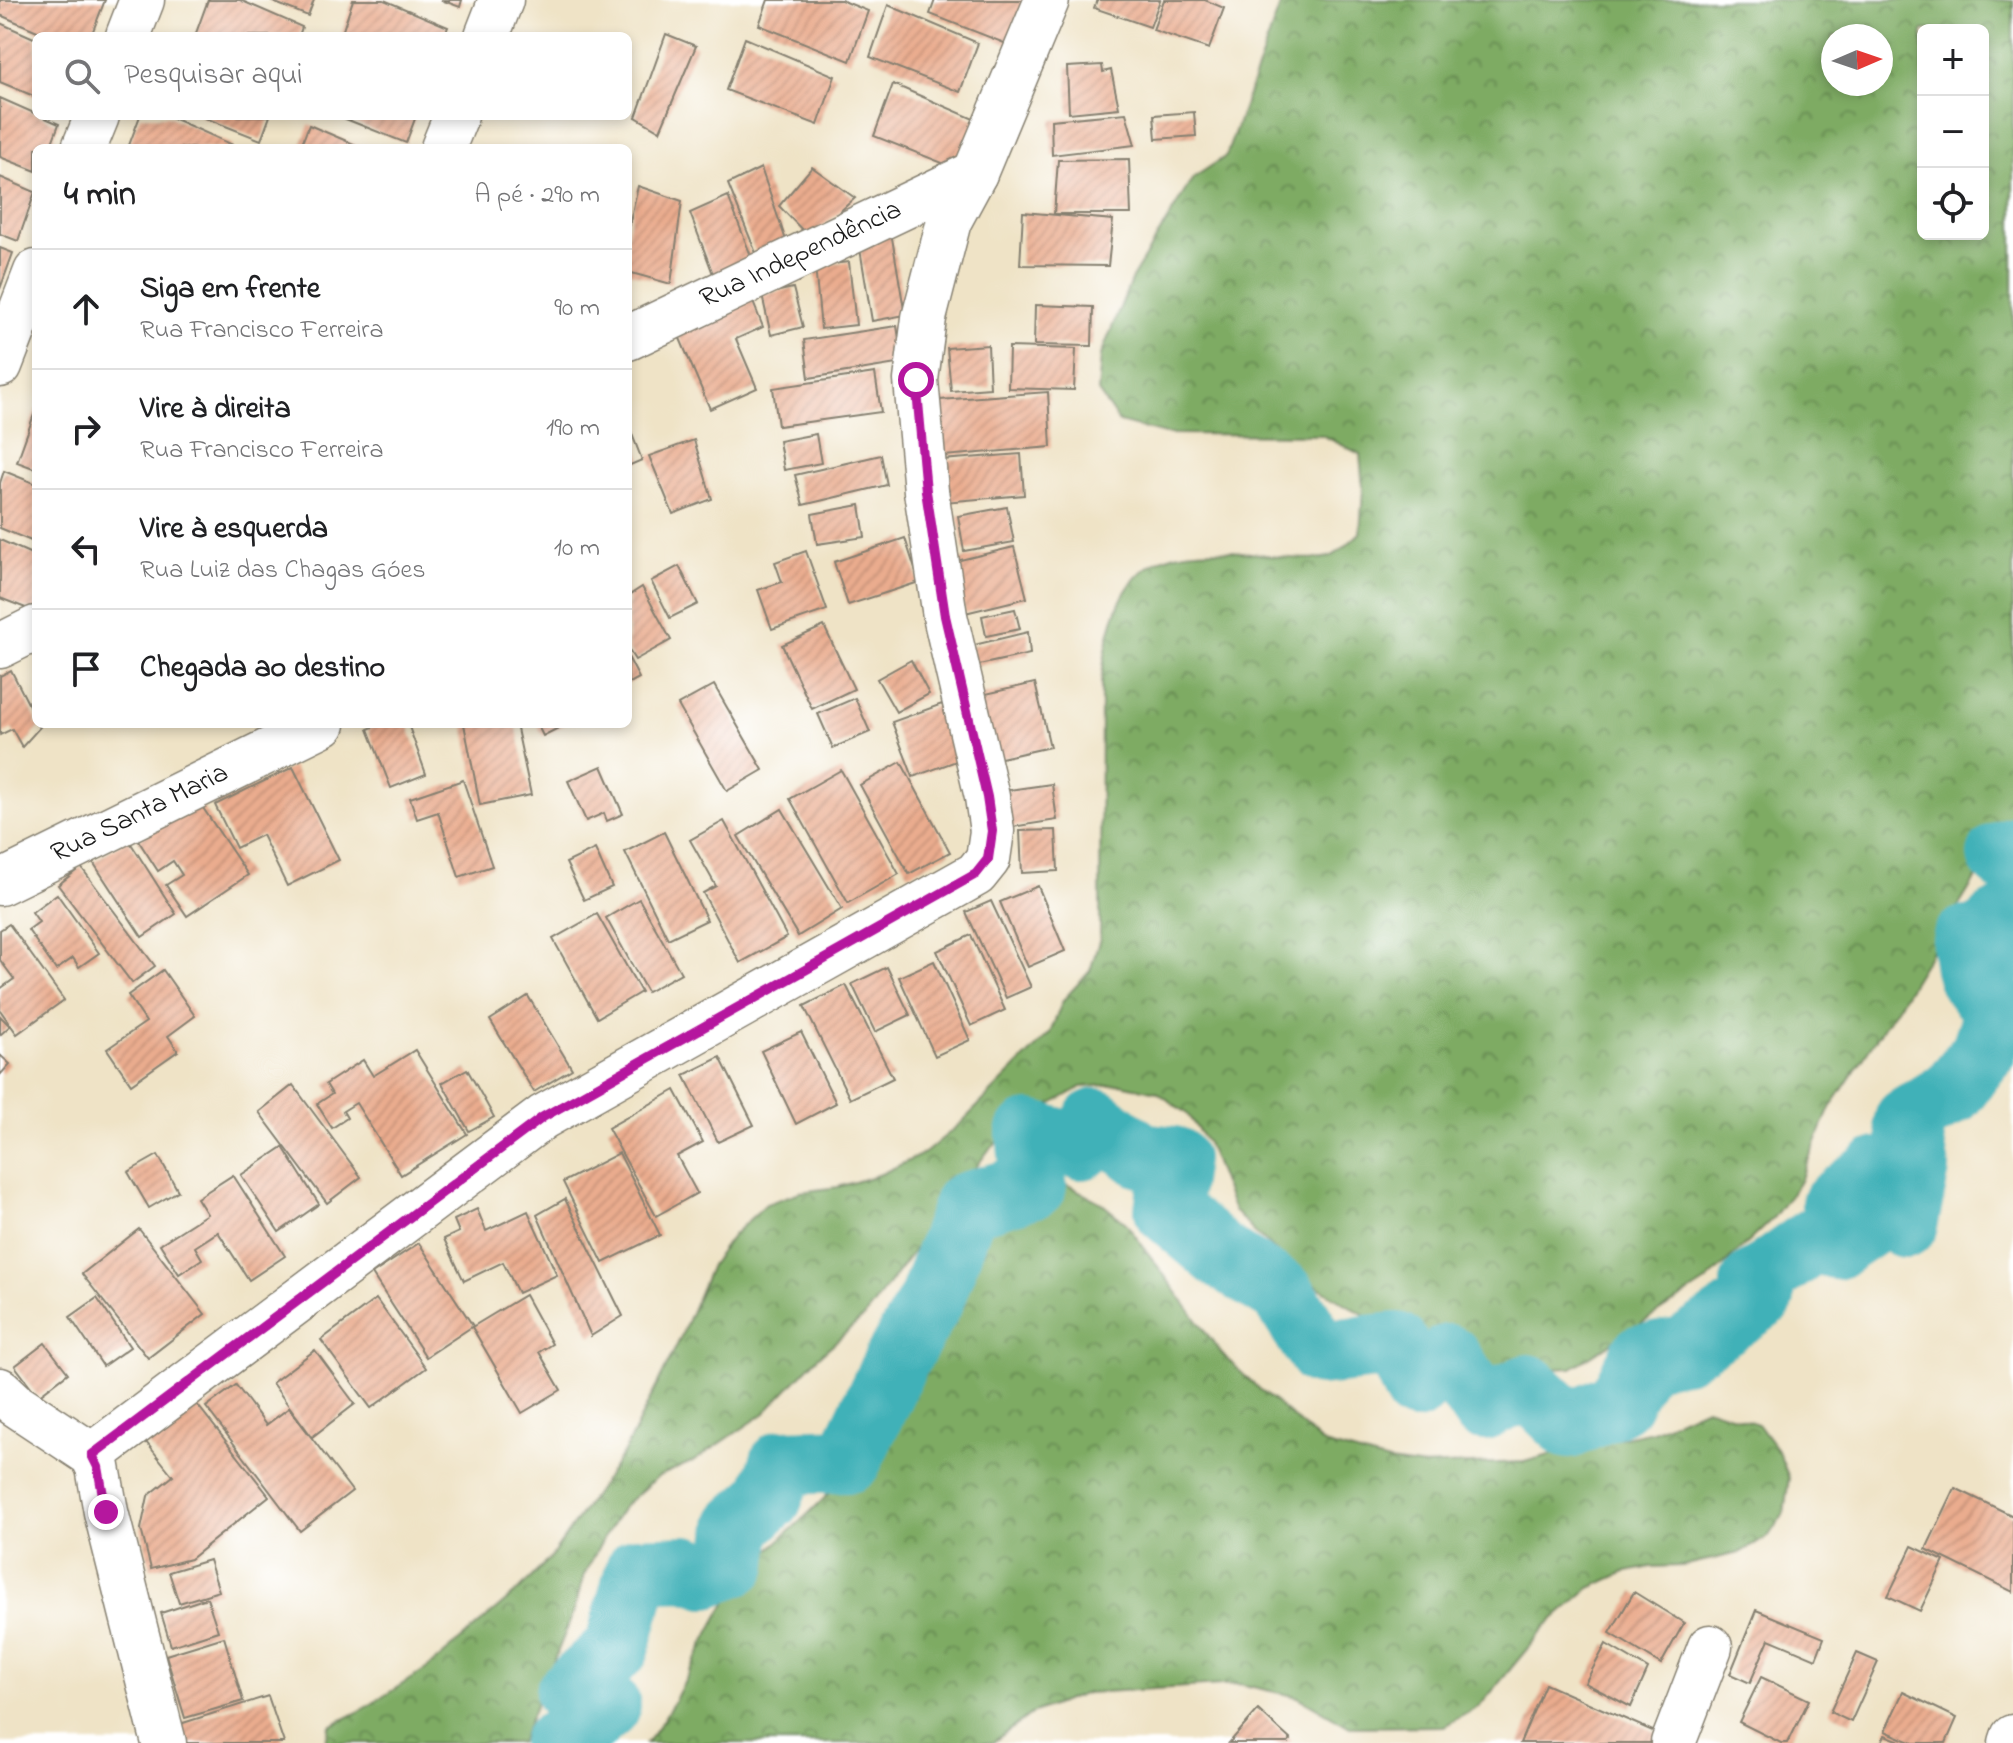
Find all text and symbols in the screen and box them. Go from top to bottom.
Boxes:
north arrow [1821,24,1893,96]
map controls [1917,24,1989,240]
button: + [1917,24,1989,96]
search box [32,32,632,120]
icon: search [60,54,104,98]
text: Pesquisar aqui [124,54,303,98]
button: − [1917,96,1989,168]
button: locate [1917,168,1989,240]
text: 4 min [64,171,136,221]
text: A pé · 290 m [474,177,600,215]
street label: Rua Independência [693,190,909,320]
text: Siga em frente [140,268,320,312]
icon: ahead [64,287,108,331]
text: 90 m [554,290,600,328]
text: Rua Francisco Ferreira [140,312,383,350]
route start [898,362,934,398]
text: Vire à direita [140,388,291,432]
icon: right [64,407,108,451]
text: 190 m [546,410,600,448]
text: Rua Francisco Ferreira [140,432,383,470]
text: Vire à esquerda [140,508,328,552]
icon: left [64,527,108,571]
text: 10 m [554,530,600,568]
text: Rua Luiz das Chagas Góes [140,552,425,590]
icon: arrive [64,647,108,691]
text: Chegada ao destino [140,647,385,691]
street label: Rua Santa Maria [44,753,236,875]
route end [88,1494,124,1530]

